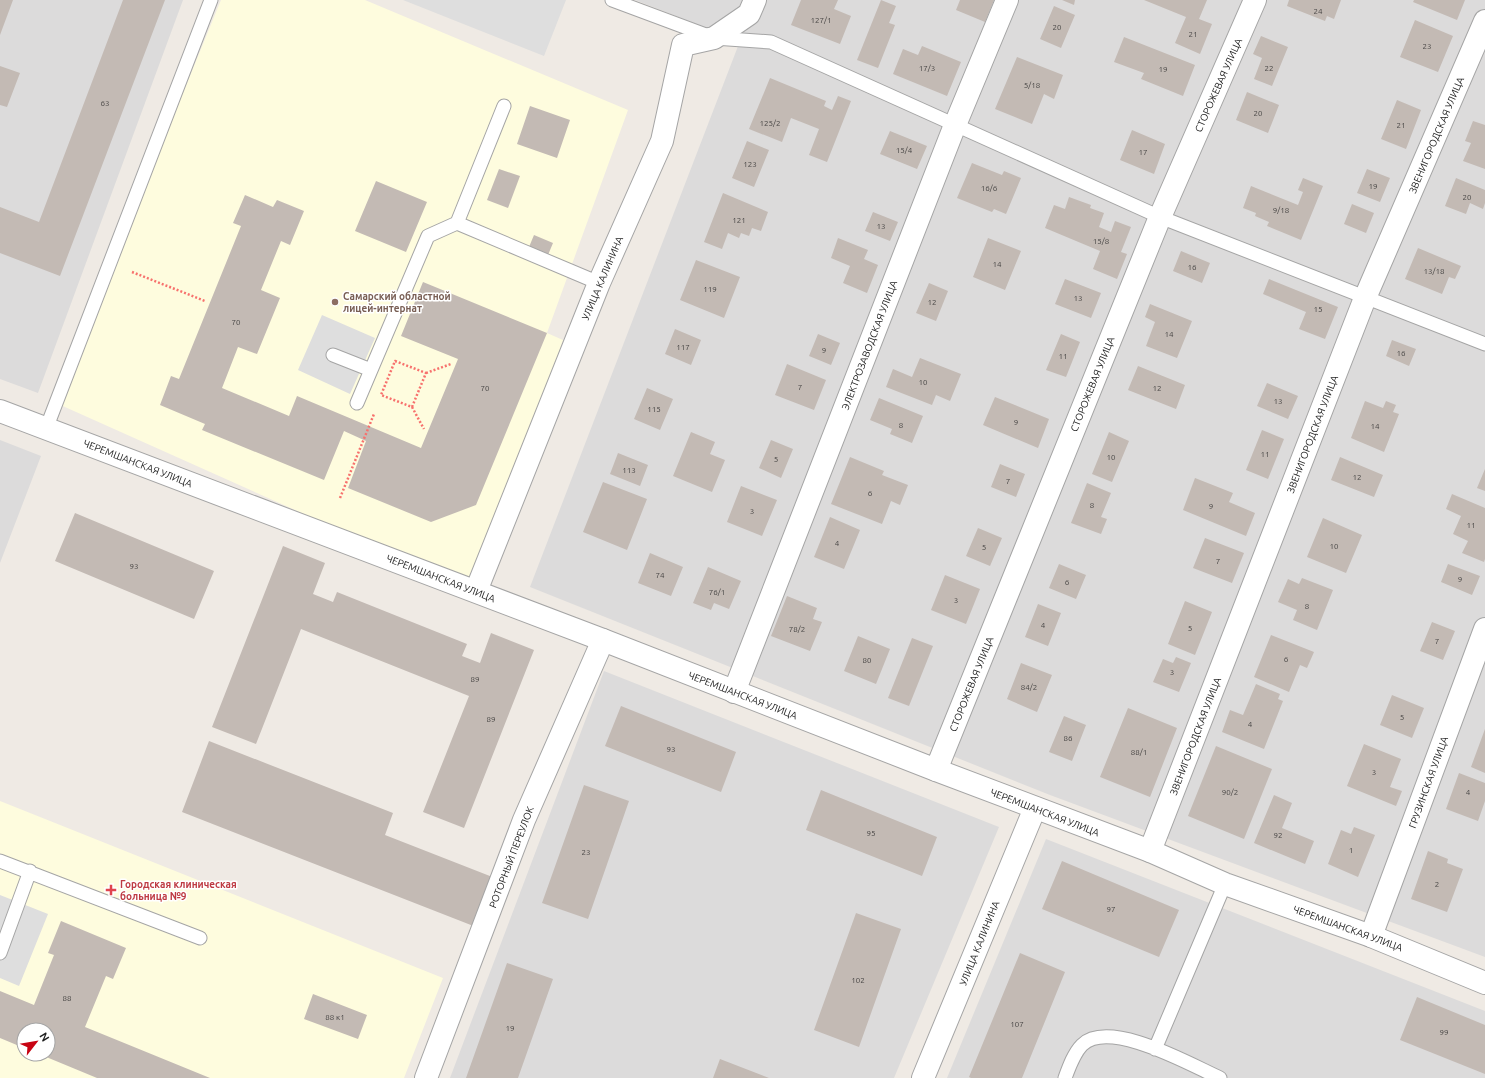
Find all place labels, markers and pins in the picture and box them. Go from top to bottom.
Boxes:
place label: Самарский областной лицей-интернат [343,291,451,314]
marker: Самарский областной лицей-интернат [330,297,340,307]
place label: Городская клиническая больница №9 [120,879,237,902]
marker: Городская клиническая больница №9 [105,884,117,896]

